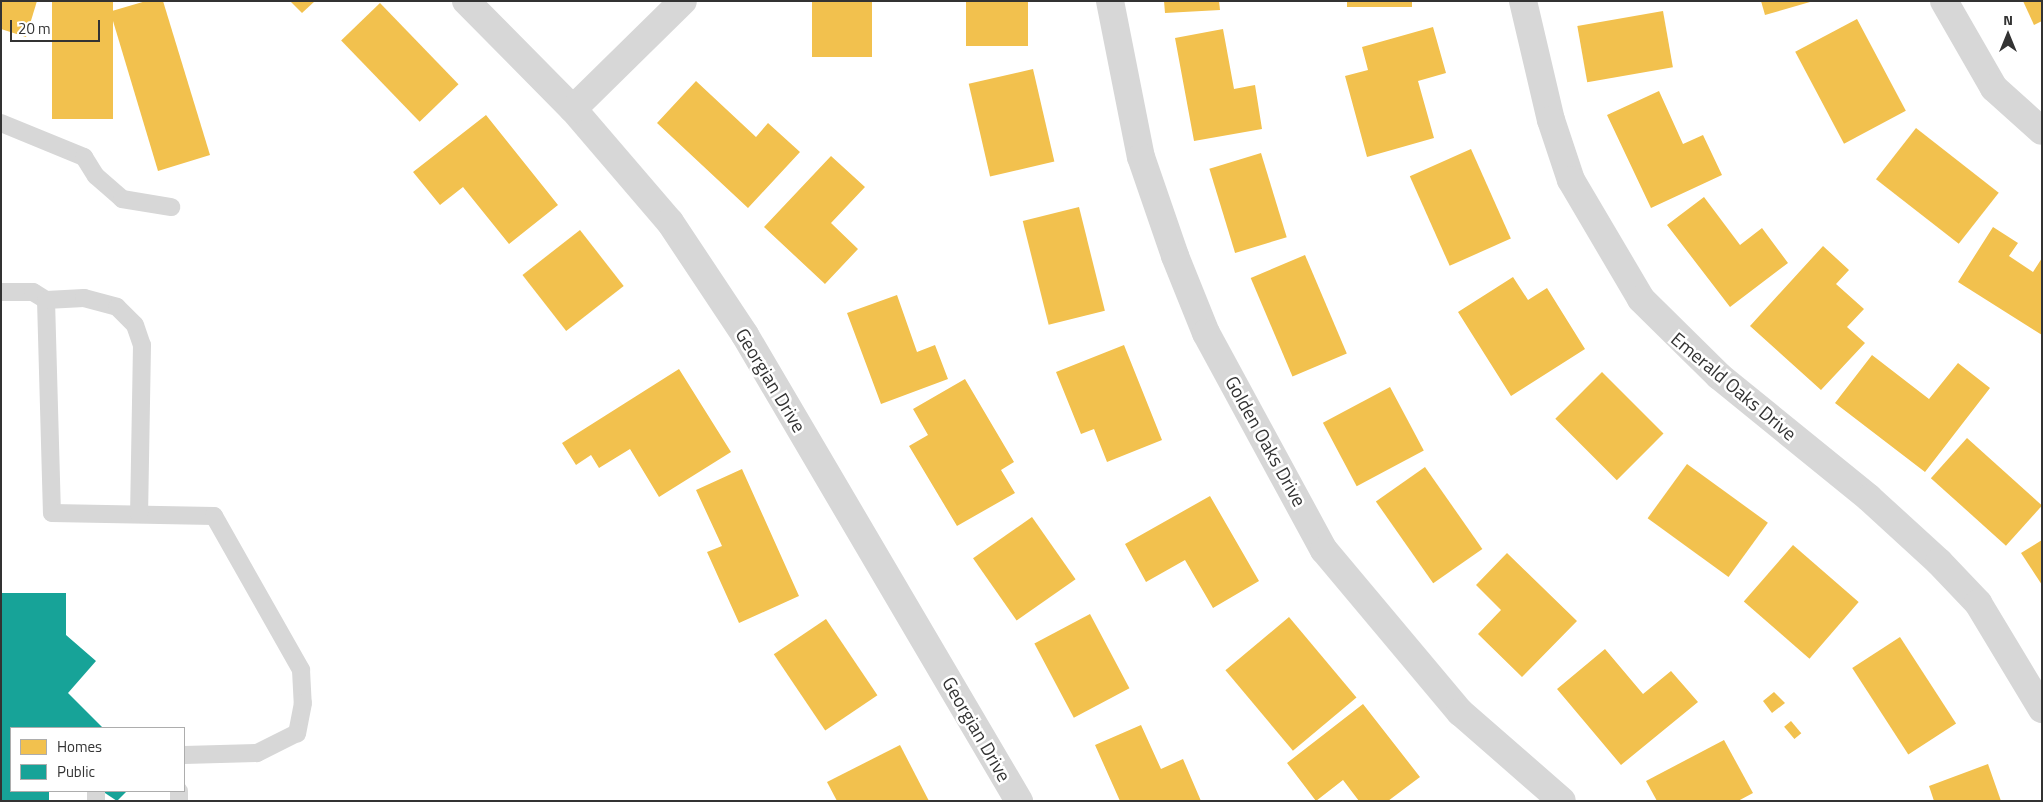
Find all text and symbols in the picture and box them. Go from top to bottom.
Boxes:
text: N [2003,9,2013,30]
scale bar [12,10,102,42]
north arrow [1983,10,2033,60]
text: 20 m [18,17,51,40]
street label: Georgian Drive [731,324,811,436]
street label: Emerald Oaks Drive [1667,327,1801,445]
street label: Golden Oaks Drive [1221,372,1311,510]
street label: Georgian Drive [938,673,1016,785]
legend [10,727,185,792]
text: Homes [57,735,102,758]
text: Public [57,760,95,783]

